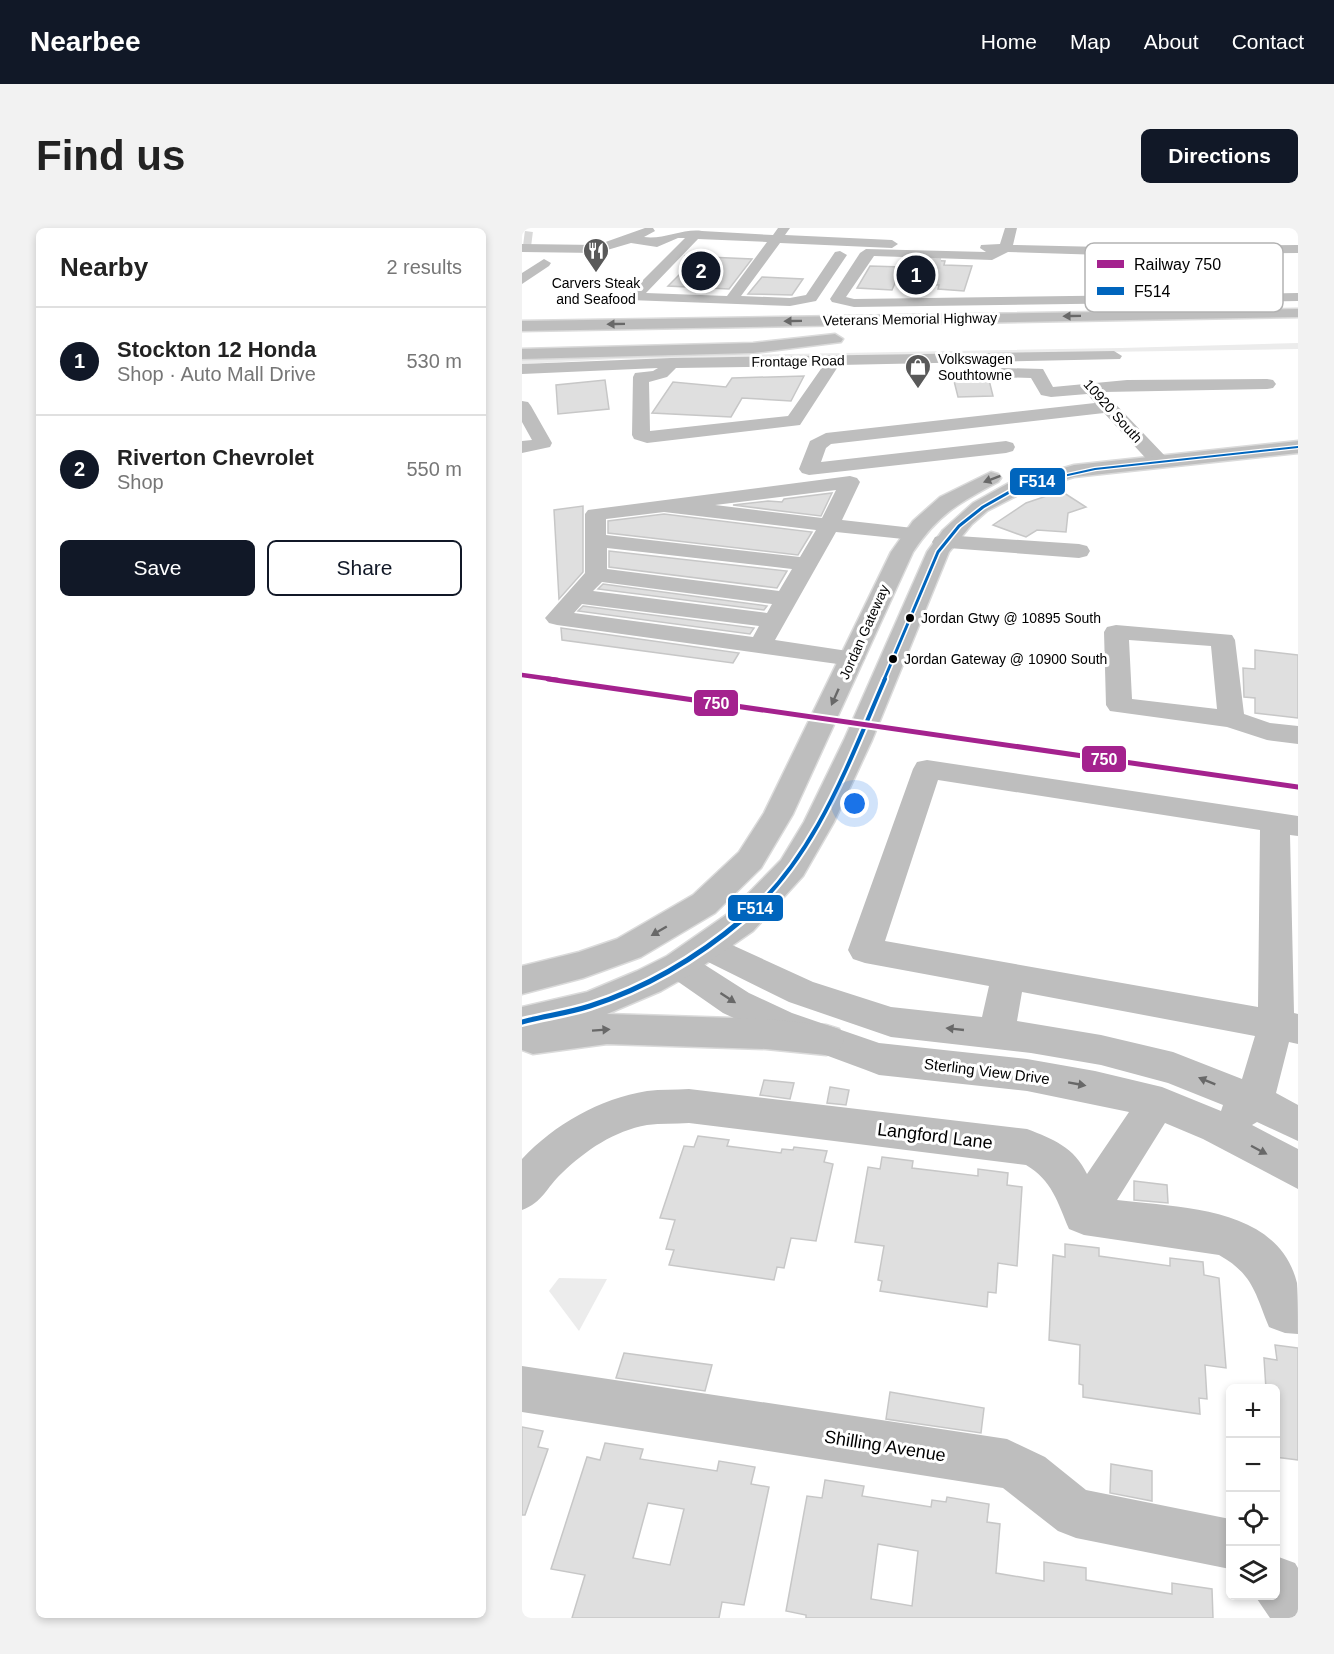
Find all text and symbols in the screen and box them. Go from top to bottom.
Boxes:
text: Nearbee [30,26,141,57]
text: Home [981,30,1037,53]
text: Map [1070,30,1111,53]
text: About [1144,30,1199,53]
text: Contact [1232,30,1304,53]
button: Directions [1141,129,1298,183]
text: Find us [36,132,185,179]
restaurant icon: Carvers Steak and Seafood [581,236,611,274]
legend [1085,243,1283,312]
pin: 2 [682,248,720,294]
text: Nearby [60,252,148,282]
pin: 1 [896,252,936,298]
text: 2 results [386,256,462,278]
text: Railway 750 [1134,256,1221,273]
place label: Carvers Steak and Seafood [552,275,641,307]
text: F514 [1134,283,1171,300]
street label: Veterans Memorial Highway [823,309,997,329]
one-way arrow [1062,312,1081,321]
one-way arrow [783,316,802,326]
one-way arrow [607,320,626,329]
text: Stockton 12 Honda [117,337,316,362]
text: 1 [74,350,85,372]
text: 530 m [406,350,462,372]
place label: Volkswagen Southtowne [938,351,1013,383]
street label: Frontage Road [751,352,845,370]
shop icon: Volkswagen Southtowne [903,352,933,390]
text: Shop · Auto Mall Drive [117,363,316,385]
street label: 10920 South [1080,376,1146,446]
text: Riverton Chevrolet [117,445,314,470]
text: 2 [74,458,85,480]
text: 550 m [406,458,462,480]
line badge: F514 [1009,467,1066,496]
text: Shop [117,471,164,493]
text: F514 [1019,473,1055,490]
one-way arrow [983,474,1001,484]
button: Save [60,540,255,596]
button: Share [267,540,462,596]
street label: Jordan Gateway [836,582,892,682]
place label: Jordan Gtwy @ 10895 South [921,610,1101,626]
marker: Jordan Gtwy @ 10895 South [904,612,916,624]
place label: Jordan Gateway @ 10900 South [904,651,1107,667]
marker: Jordan Gateway @ 10900 South [887,653,899,665]
line badge: 750 [693,689,739,717]
one-way arrow [830,689,840,707]
text: 750 [703,695,729,712]
line badge: 750 [1081,745,1127,773]
text: 750 [1091,751,1117,768]
your location [840,789,869,818]
line badge: F514 [727,894,784,922]
text: F514 [737,900,773,917]
one-way arrow [651,925,667,936]
one-way arrow [719,992,736,1003]
one-way arrow [946,1025,965,1034]
one-way arrow [591,1026,610,1035]
street label: Sterling View Drive [923,1055,1051,1087]
one-way arrow [1198,1076,1216,1085]
one-way arrow [1068,1080,1087,1089]
street label: Langford Lane [876,1119,994,1153]
one-way arrow [1251,1145,1268,1155]
map controls [1226,1384,1280,1600]
button: + [1226,1384,1280,1438]
street label: Shilling Avenue [823,1427,947,1465]
button: − [1226,1438,1280,1492]
button: locate [1226,1492,1280,1546]
button: layers [1226,1546,1280,1600]

